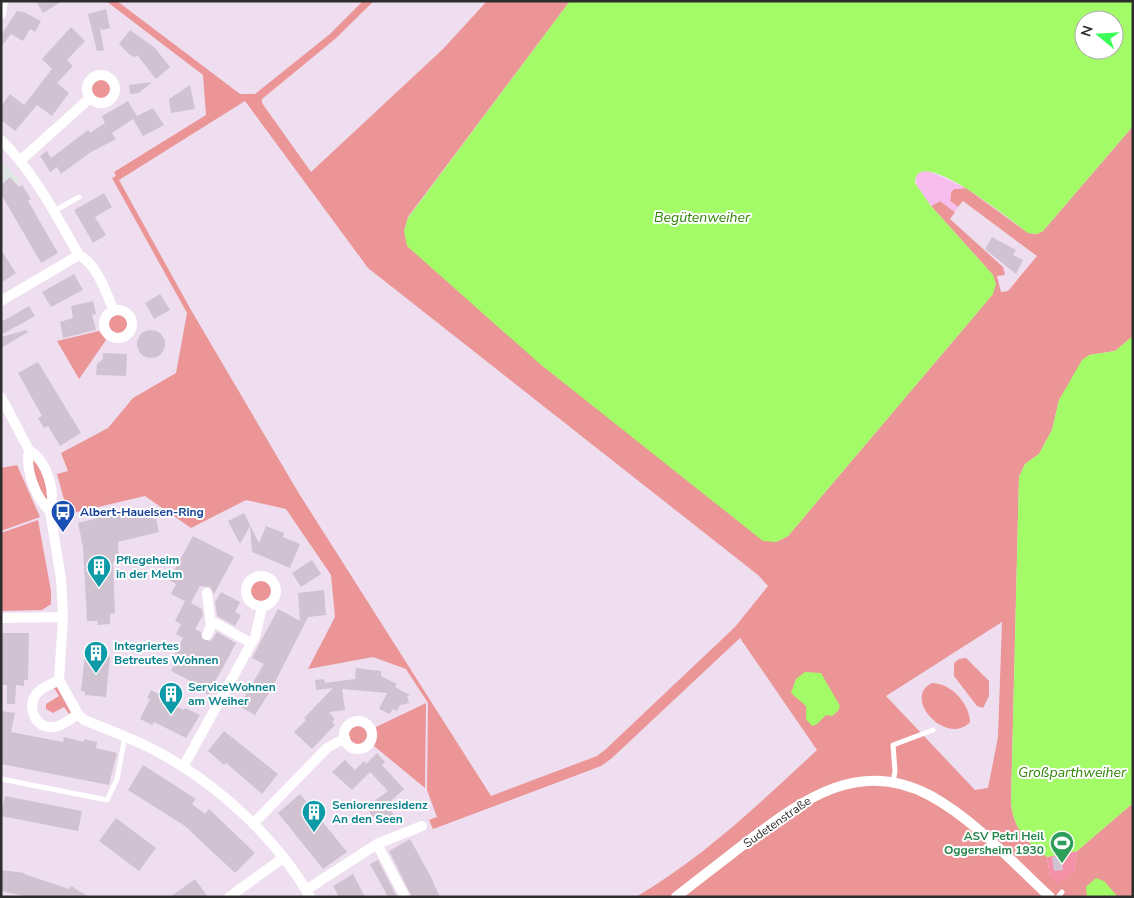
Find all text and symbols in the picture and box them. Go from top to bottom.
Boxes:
north arrow [1074,10,1124,60]
text: N [1076,23,1098,39]
water label: Begütenweiher [654,208,751,227]
bus stop icon: Albert-Haueisen-Ring [50,499,76,533]
place label: Albert-Haueisen-Ring [80,504,204,520]
place label: Pflegeheim in der Melm [116,552,182,582]
building icon: Pflegeheim in der Melm [86,554,112,588]
place label: Integriertes Betreutes Wohnen [114,638,219,668]
building icon: Integriertes Betreutes Wohnen [83,640,109,674]
place label: ServiceWohnen am Weiher [188,679,276,709]
building icon: ServiceWohnen am Weiher [158,681,184,715]
water label: Großparthweiher [1018,763,1127,782]
street label: Sudetenstraße [740,793,814,851]
place label: Seniorenresidenz An den Seen [332,797,428,827]
building icon: Seniorenresidenz An den Seen [301,799,327,833]
place label: ASV Petri Heil Oggersheim 1930 [944,828,1044,858]
sports icon: ASV Petri Heil Oggersheim 1930 [1049,830,1075,864]

